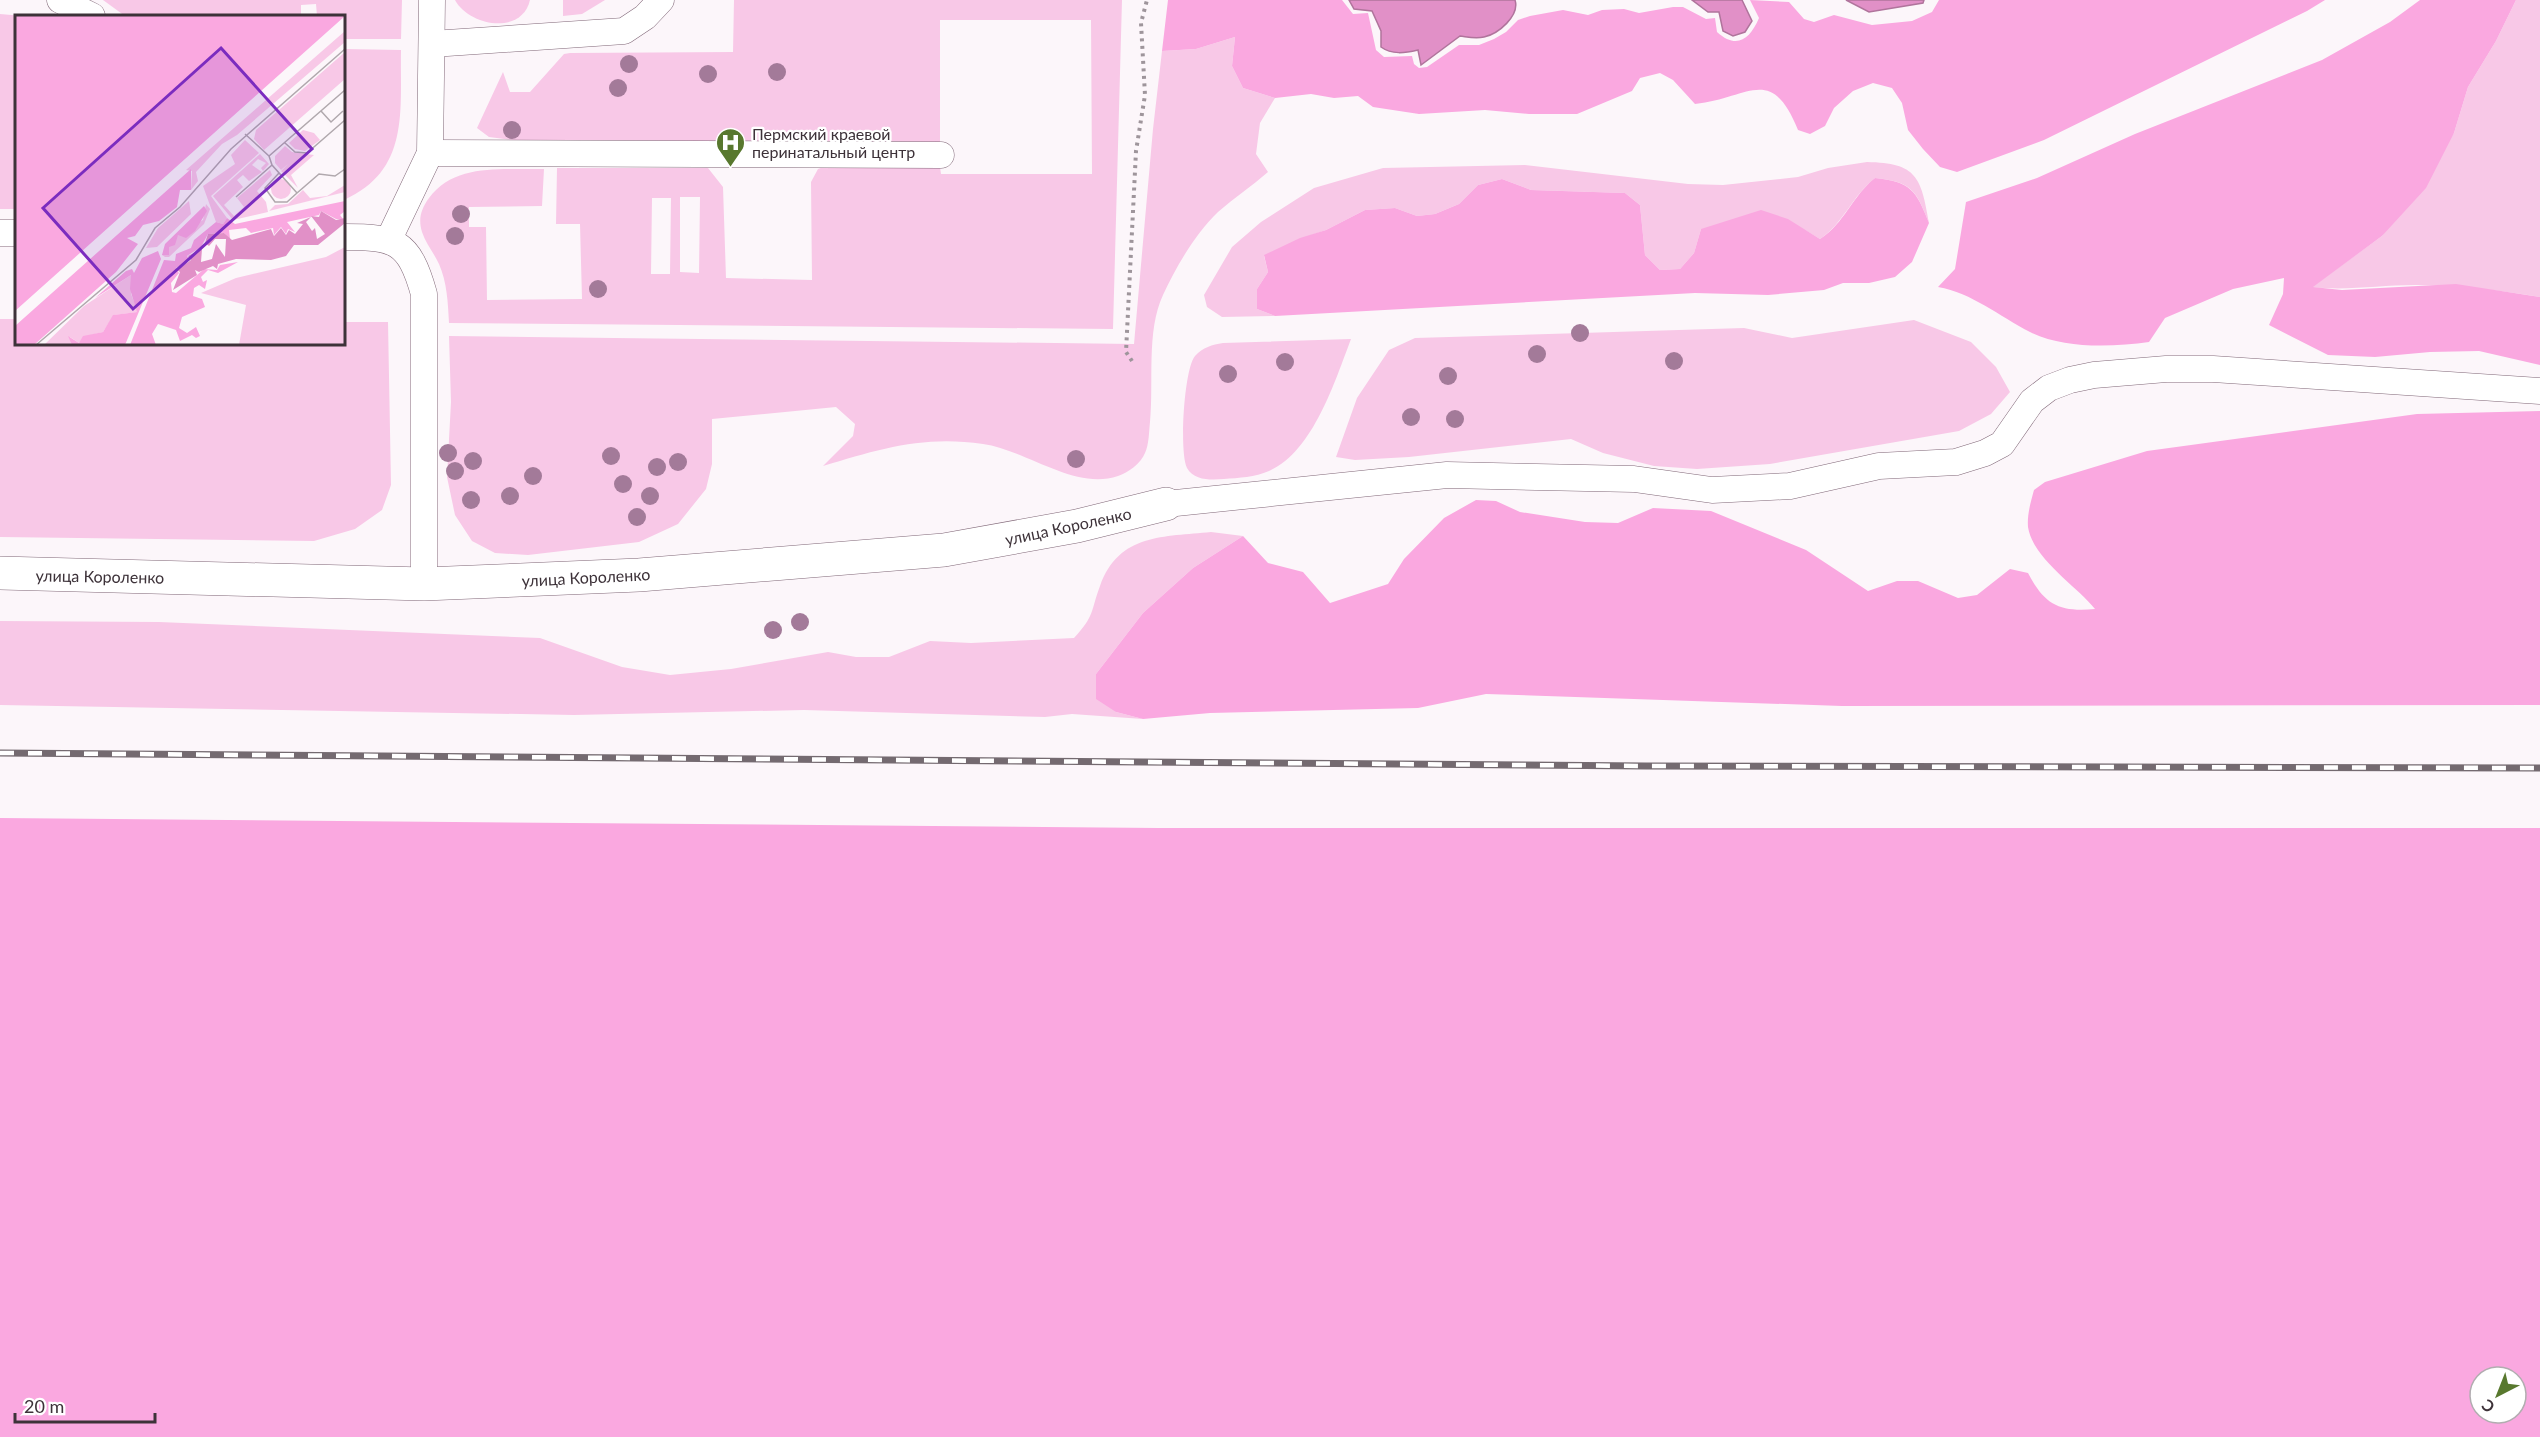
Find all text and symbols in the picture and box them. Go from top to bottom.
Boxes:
inset map [15,15,345,345]
place label: Пермский краевой перинатальный центр [752,124,915,161]
hospital icon: Пермский краевой перинатальный центр [715,126,747,168]
street label: улица Короленко [1003,503,1133,549]
street label: улица Короленко [521,564,651,590]
street label: улица Короленко [36,565,164,587]
north arrow [2468,1365,2528,1425]
scale bar [15,1386,154,1424]
text: 20 m [24,1395,64,1417]
text: С [2477,1396,2498,1417]

